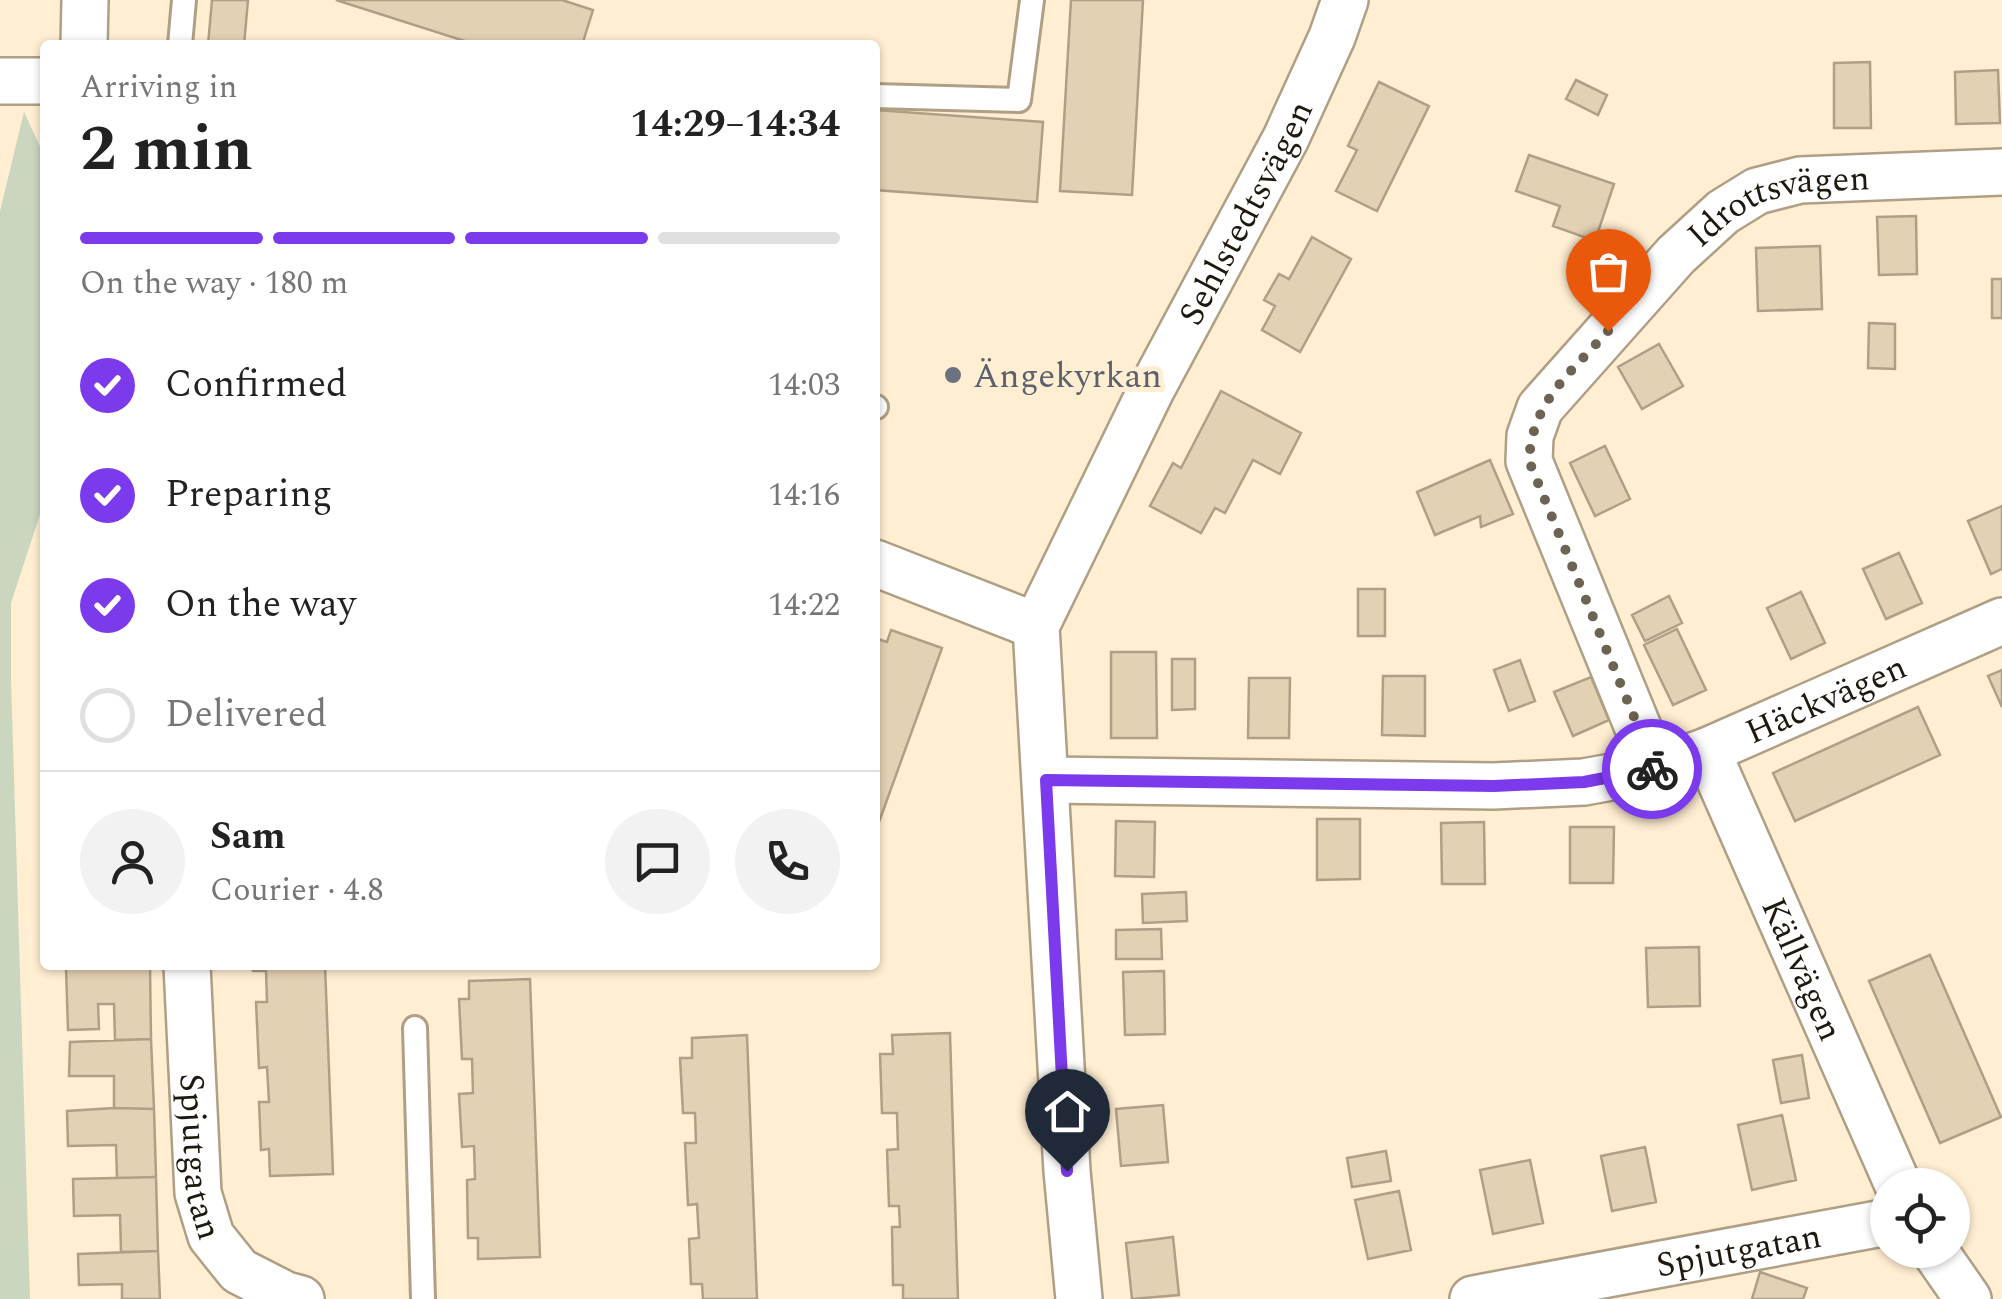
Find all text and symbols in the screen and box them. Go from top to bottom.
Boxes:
text: Arriving in [80,63,237,112]
street label: Sehlstedtsvägen [1165,92,1328,335]
text: 14:29–14:34 [630,96,840,154]
text: 2 min [80,100,253,199]
street label: Idrottsvägen [1675,152,1871,261]
pin [1566,229,1651,332]
icon: bag [1581,244,1636,299]
text: On the way · 180 m [80,259,348,308]
place label: Ängekyrkan [973,350,1162,403]
text: Confirmed [165,356,347,414]
icon: check [80,358,135,413]
text: 14:03 [768,361,840,410]
marker: Ängekyrkan [942,364,964,386]
text: Preparing [165,466,332,524]
icon: check [80,468,135,523]
text: 14:16 [768,471,840,520]
text: On the way [165,576,356,634]
icon: check [80,578,135,633]
text: 14:22 [768,581,840,630]
street label: Häckvägen [1737,641,1915,759]
text: Delivered [165,686,327,744]
courier [1602,719,1702,819]
icon: bike [1625,742,1680,797]
text: Sam [210,808,286,866]
button: person [80,809,185,914]
button: chat [605,809,710,914]
button: phone [735,809,840,914]
text: Courier · 4.8 [210,866,383,915]
street label: Källvägen [1747,889,1856,1050]
pin [1025,1069,1110,1172]
street label: Spjutgatan [164,1072,236,1246]
icon: home [1040,1084,1095,1139]
map controls [1870,1168,1970,1268]
button: locate [1870,1168,1970,1268]
street label: Spjutgatan [1652,1210,1826,1293]

